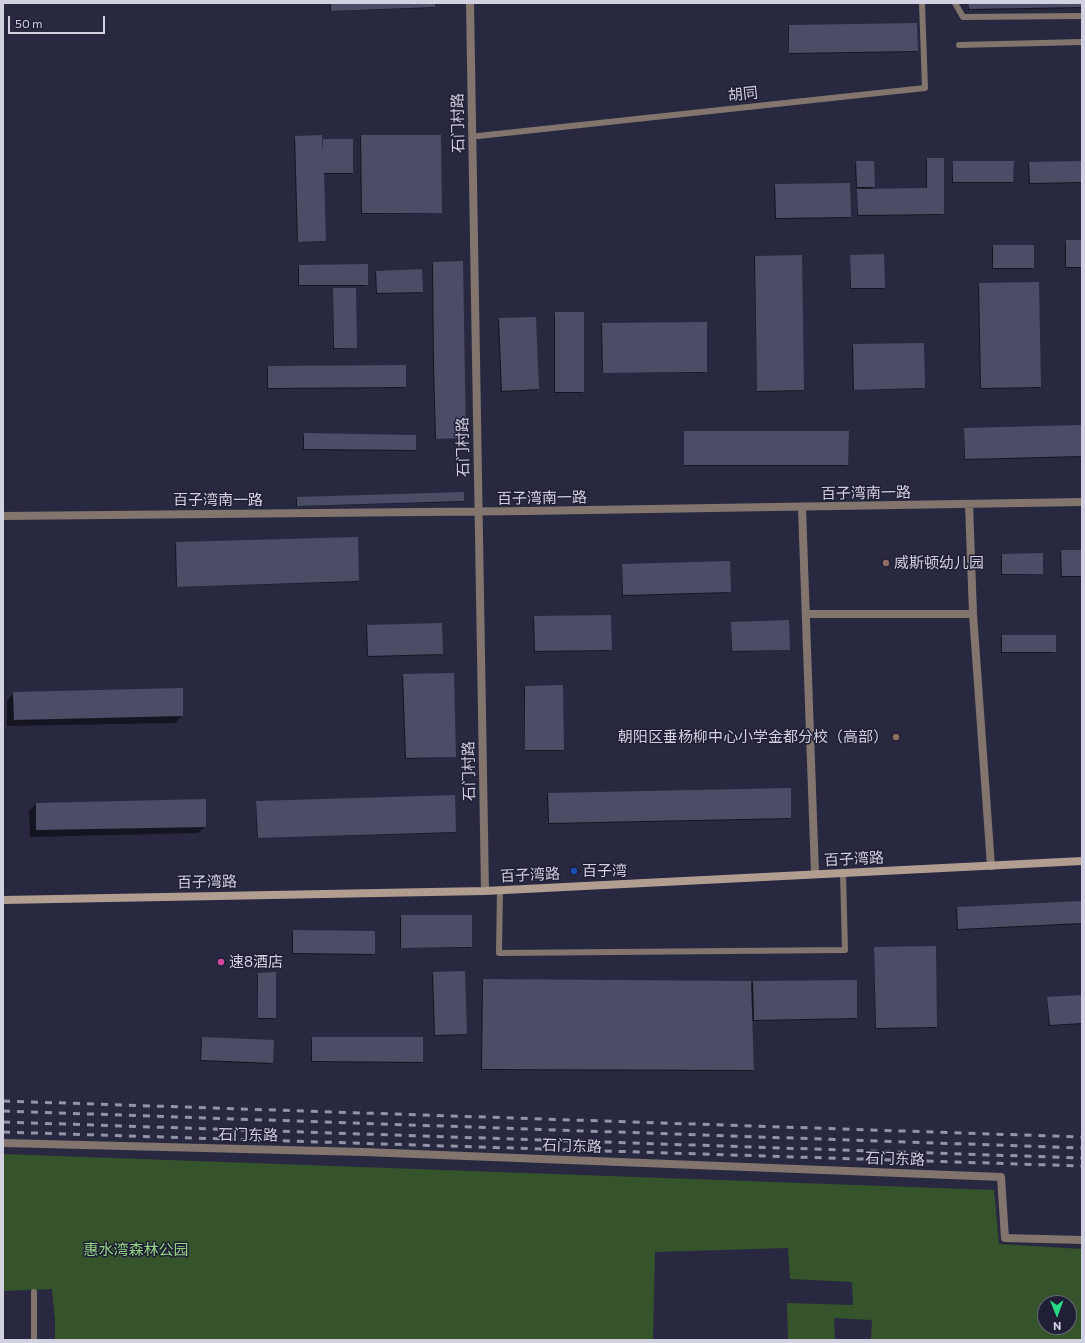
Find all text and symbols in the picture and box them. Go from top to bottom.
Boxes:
scale bar [10,8,107,34]
text: 50 m [15,16,43,30]
street label: 胡同 [727,83,759,105]
street label: 石门村路 [448,93,468,153]
street label: 石门村路 [453,417,473,477]
street label: 百子湾南一路 [821,483,911,503]
street label: 百子湾南一路 [497,488,587,508]
street label: 百子湾南一路 [173,491,263,509]
place label: 威斯顿幼儿园 [894,554,984,572]
marker: 威斯顿幼儿园 [881,558,891,568]
place label: 朝阳区垂杨柳中心小学金都分校（高部） [618,728,888,746]
marker: 朝阳区垂杨柳中心小学金都分校（高部） [891,732,901,742]
street label: 石门村路 [459,741,479,801]
street label: 百子湾路 [824,848,884,870]
place label: 百子湾 [582,862,627,880]
street label: 百子湾路 [500,864,560,886]
marker: 百子湾 [569,866,579,876]
street label: 百子湾路 [177,872,237,892]
place label: 速8酒店 [229,953,283,971]
marker: 速8酒店 [216,957,226,967]
street label: 石门东路 [218,1125,278,1145]
street label: 石门东路 [542,1136,602,1156]
street label: 石门东路 [865,1149,925,1169]
park label: 惠水湾森林公园 [84,1241,188,1259]
north arrow [1037,1295,1077,1335]
text: N [1053,1320,1061,1333]

